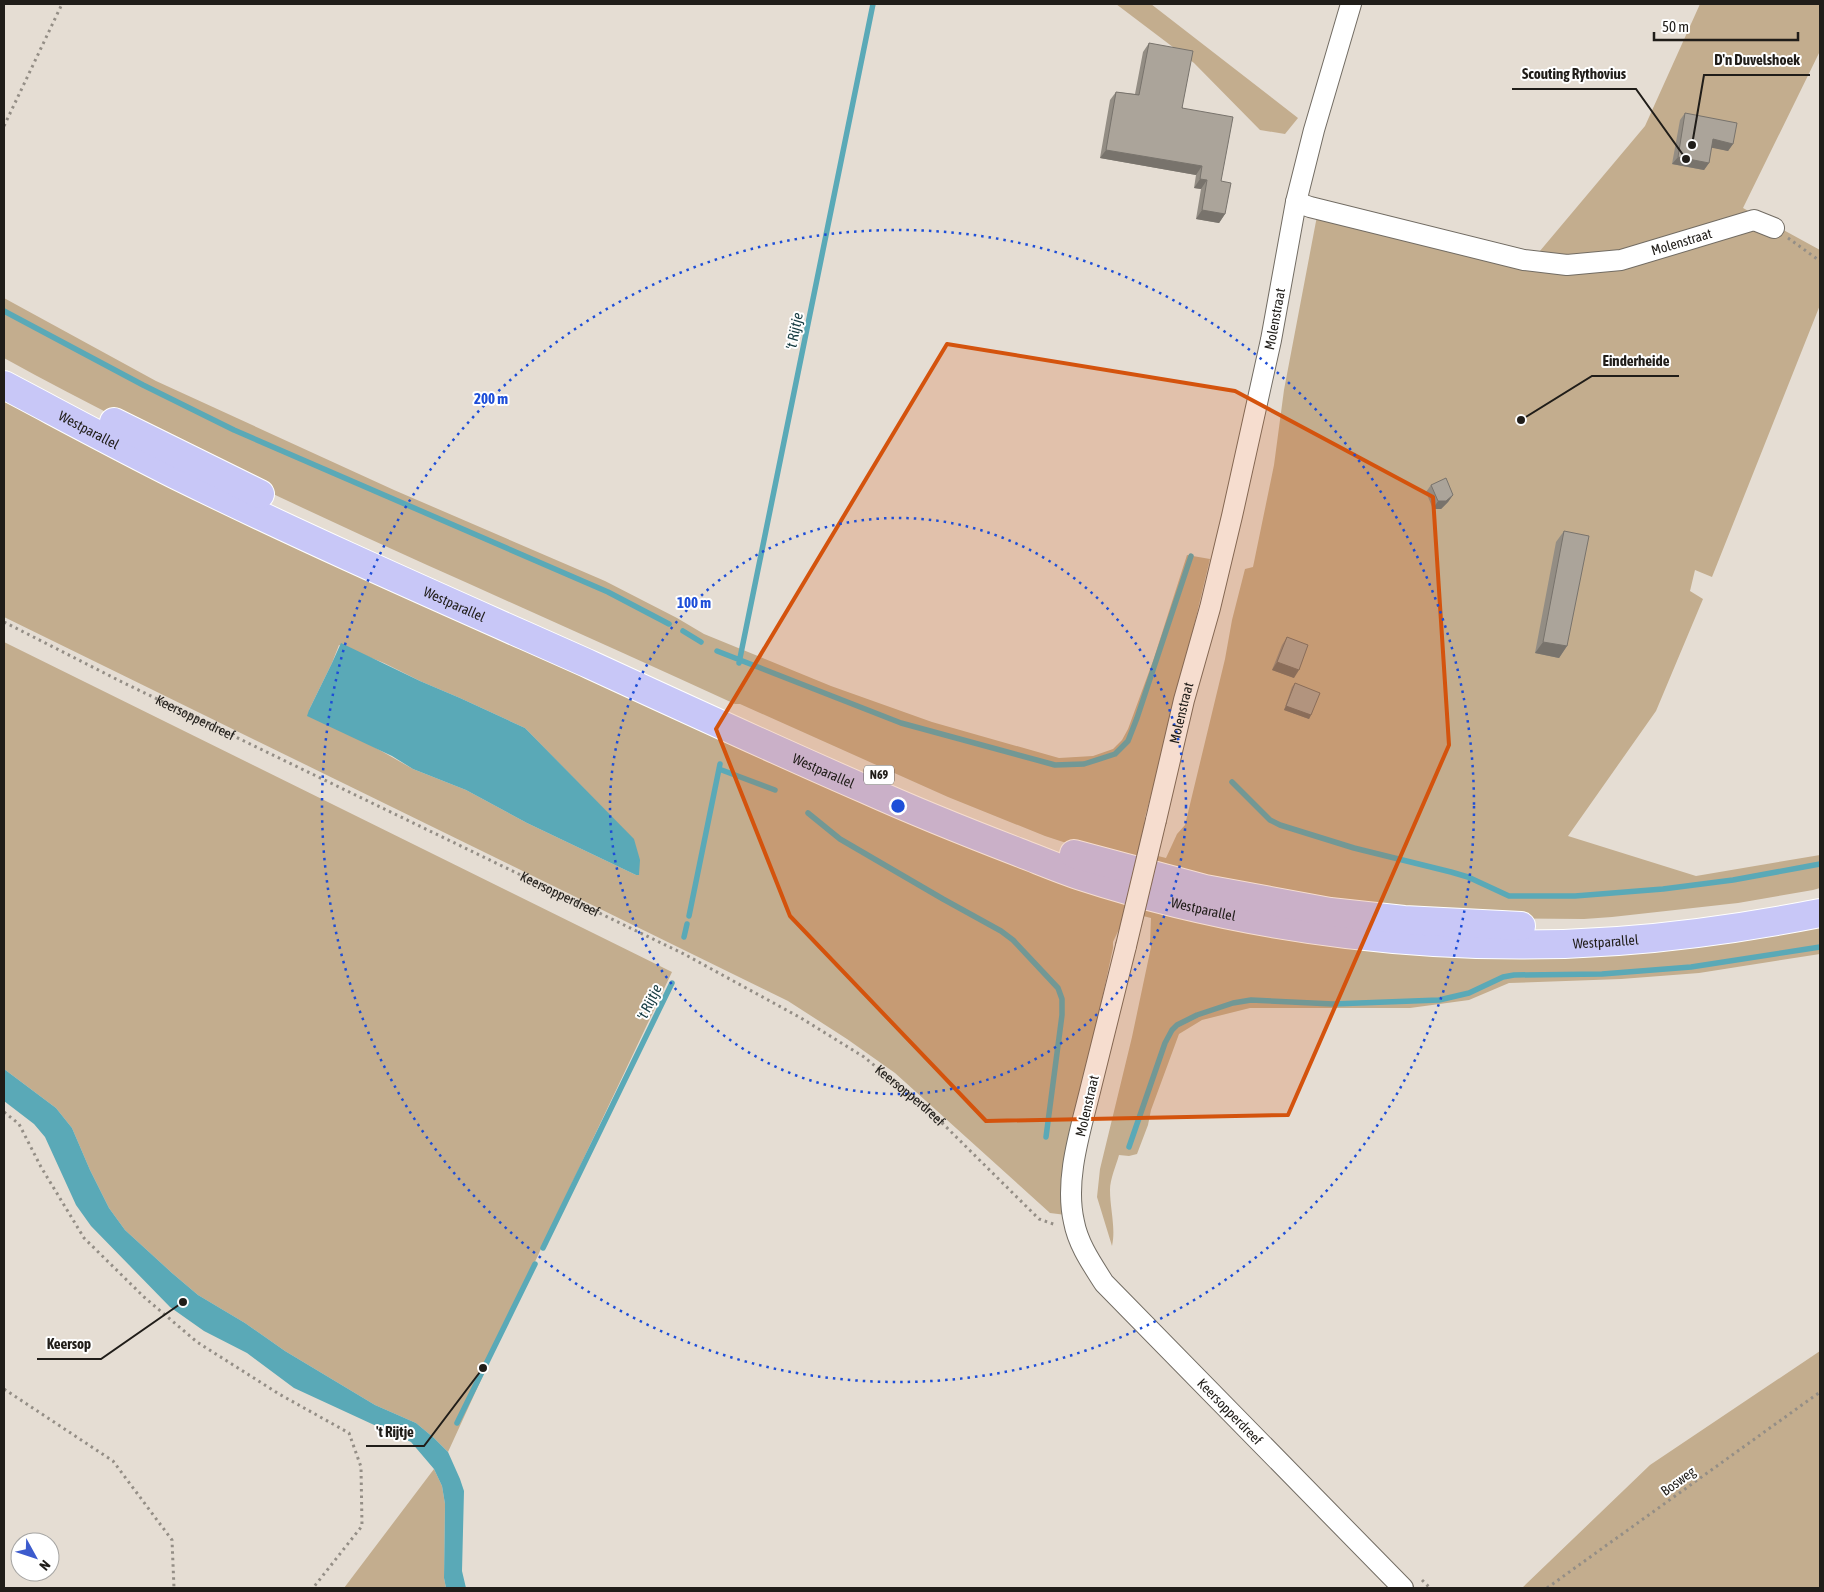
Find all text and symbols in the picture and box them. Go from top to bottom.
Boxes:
scale bar [1654,10,1798,42]
text: 50 m [1662,18,1689,35]
callout: D'n Duvelshoek [1704,45,1810,75]
text: D'n Duvelshoek [1714,51,1800,68]
callout: Scouting Rythovius [1512,59,1636,89]
text: Scouting Rythovius [1522,65,1627,82]
street label: Molenstraat [1649,225,1714,258]
street label: Molenstraat [1261,287,1288,352]
water label: 't Rijtje [782,311,806,351]
callout: Einderheide [1592,346,1679,376]
text: Einderheide [1603,352,1670,369]
text: 200 m [474,390,508,407]
street label: Westparallel [56,407,122,453]
street label: Westparallel [421,583,488,625]
text: 100 m [677,594,711,611]
street label: Molenstraat [1166,680,1197,745]
street label: Keersopperdreef [153,692,238,744]
street label: Westparallel [790,750,857,792]
road number: N69 [864,766,894,784]
centre of rings [889,797,907,815]
street label: Keersopperdreef [518,868,602,920]
street label: Westparallel [1169,894,1237,924]
street label: Westparallel [1572,931,1639,952]
water label: 't Rijtje [633,981,665,1023]
street label: Keersopperdreef [872,1061,948,1129]
street label: Molenstraat [1072,1074,1102,1138]
callout: Keersop [37,1329,101,1359]
text: Keersop [47,1335,91,1352]
street label: Keersopperdreef [1194,1375,1266,1448]
callout: 't Rijtje [366,1416,424,1446]
text: 't Rijtje [376,1423,414,1440]
street label: Bosweg [1658,1463,1698,1499]
north arrow [10,1532,60,1582]
text: N [36,1557,54,1574]

